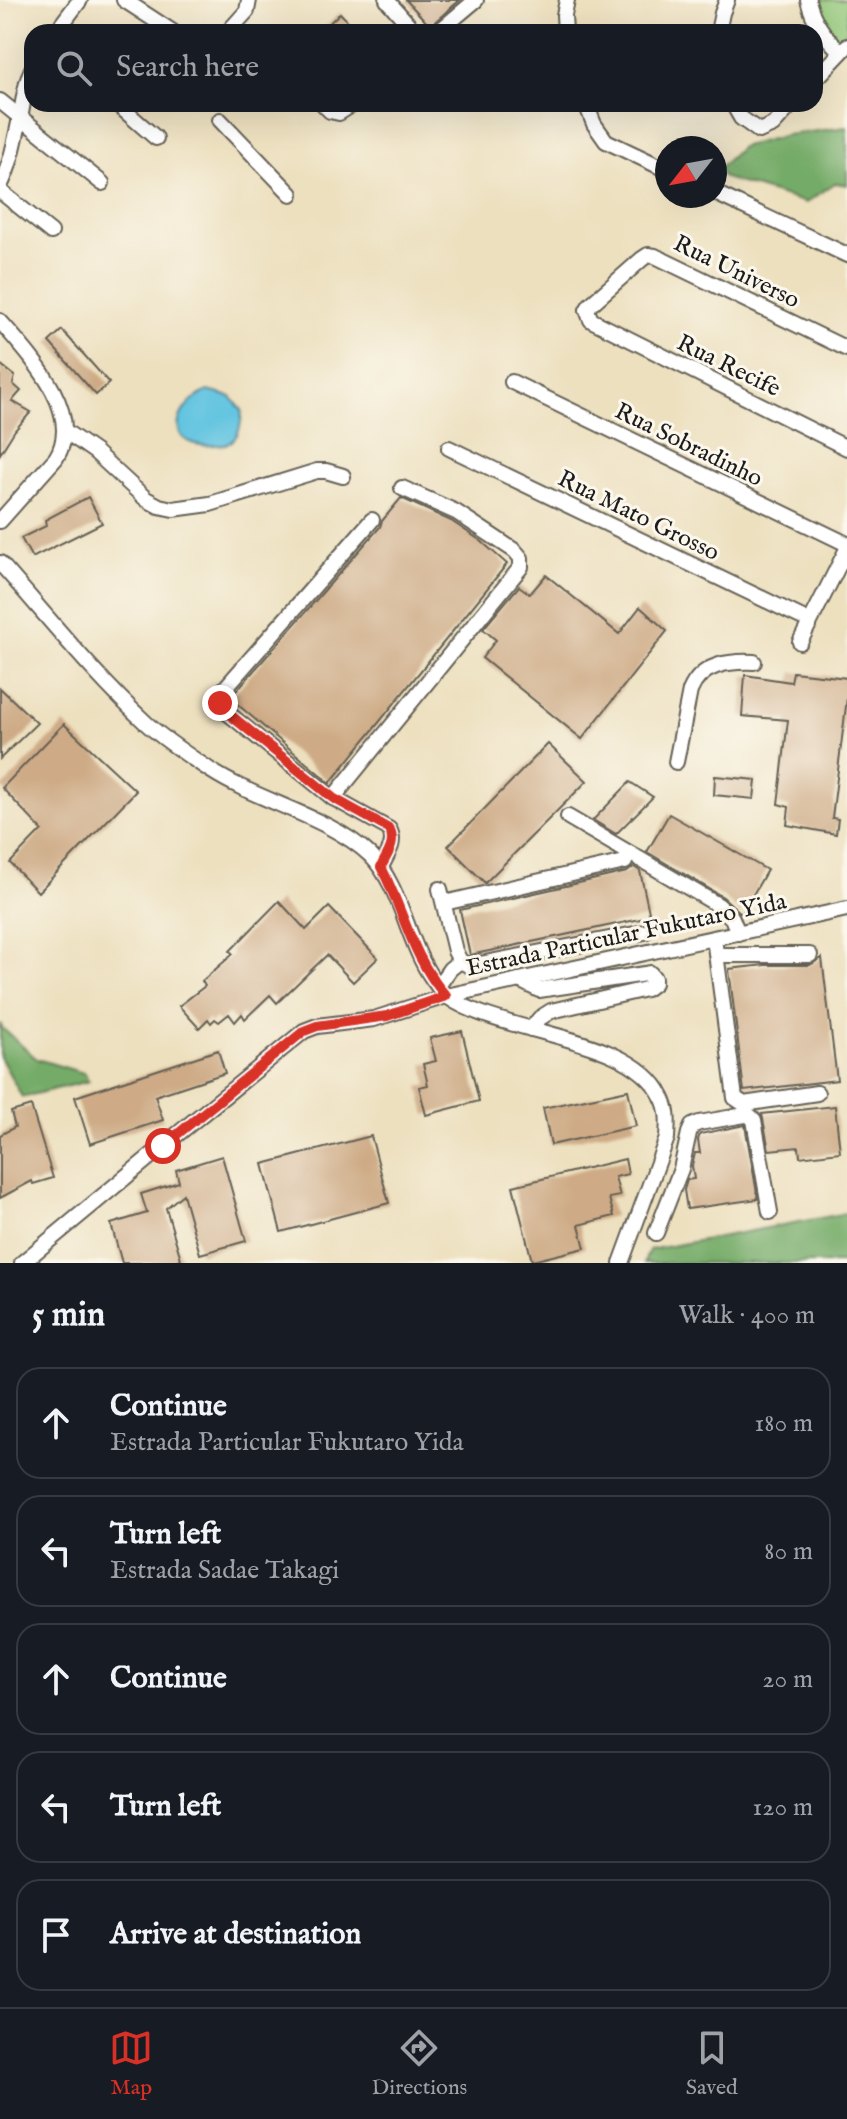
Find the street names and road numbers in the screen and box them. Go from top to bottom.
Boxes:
street label: Rua Universo [668,228,805,316]
street label: Rua Recife [671,328,785,405]
street label: Rua Sobradinho [609,396,768,495]
street label: Rua Mato Grosso [552,464,724,569]
street label: Estrada Particular Fukutaro Yida [463,886,790,985]

